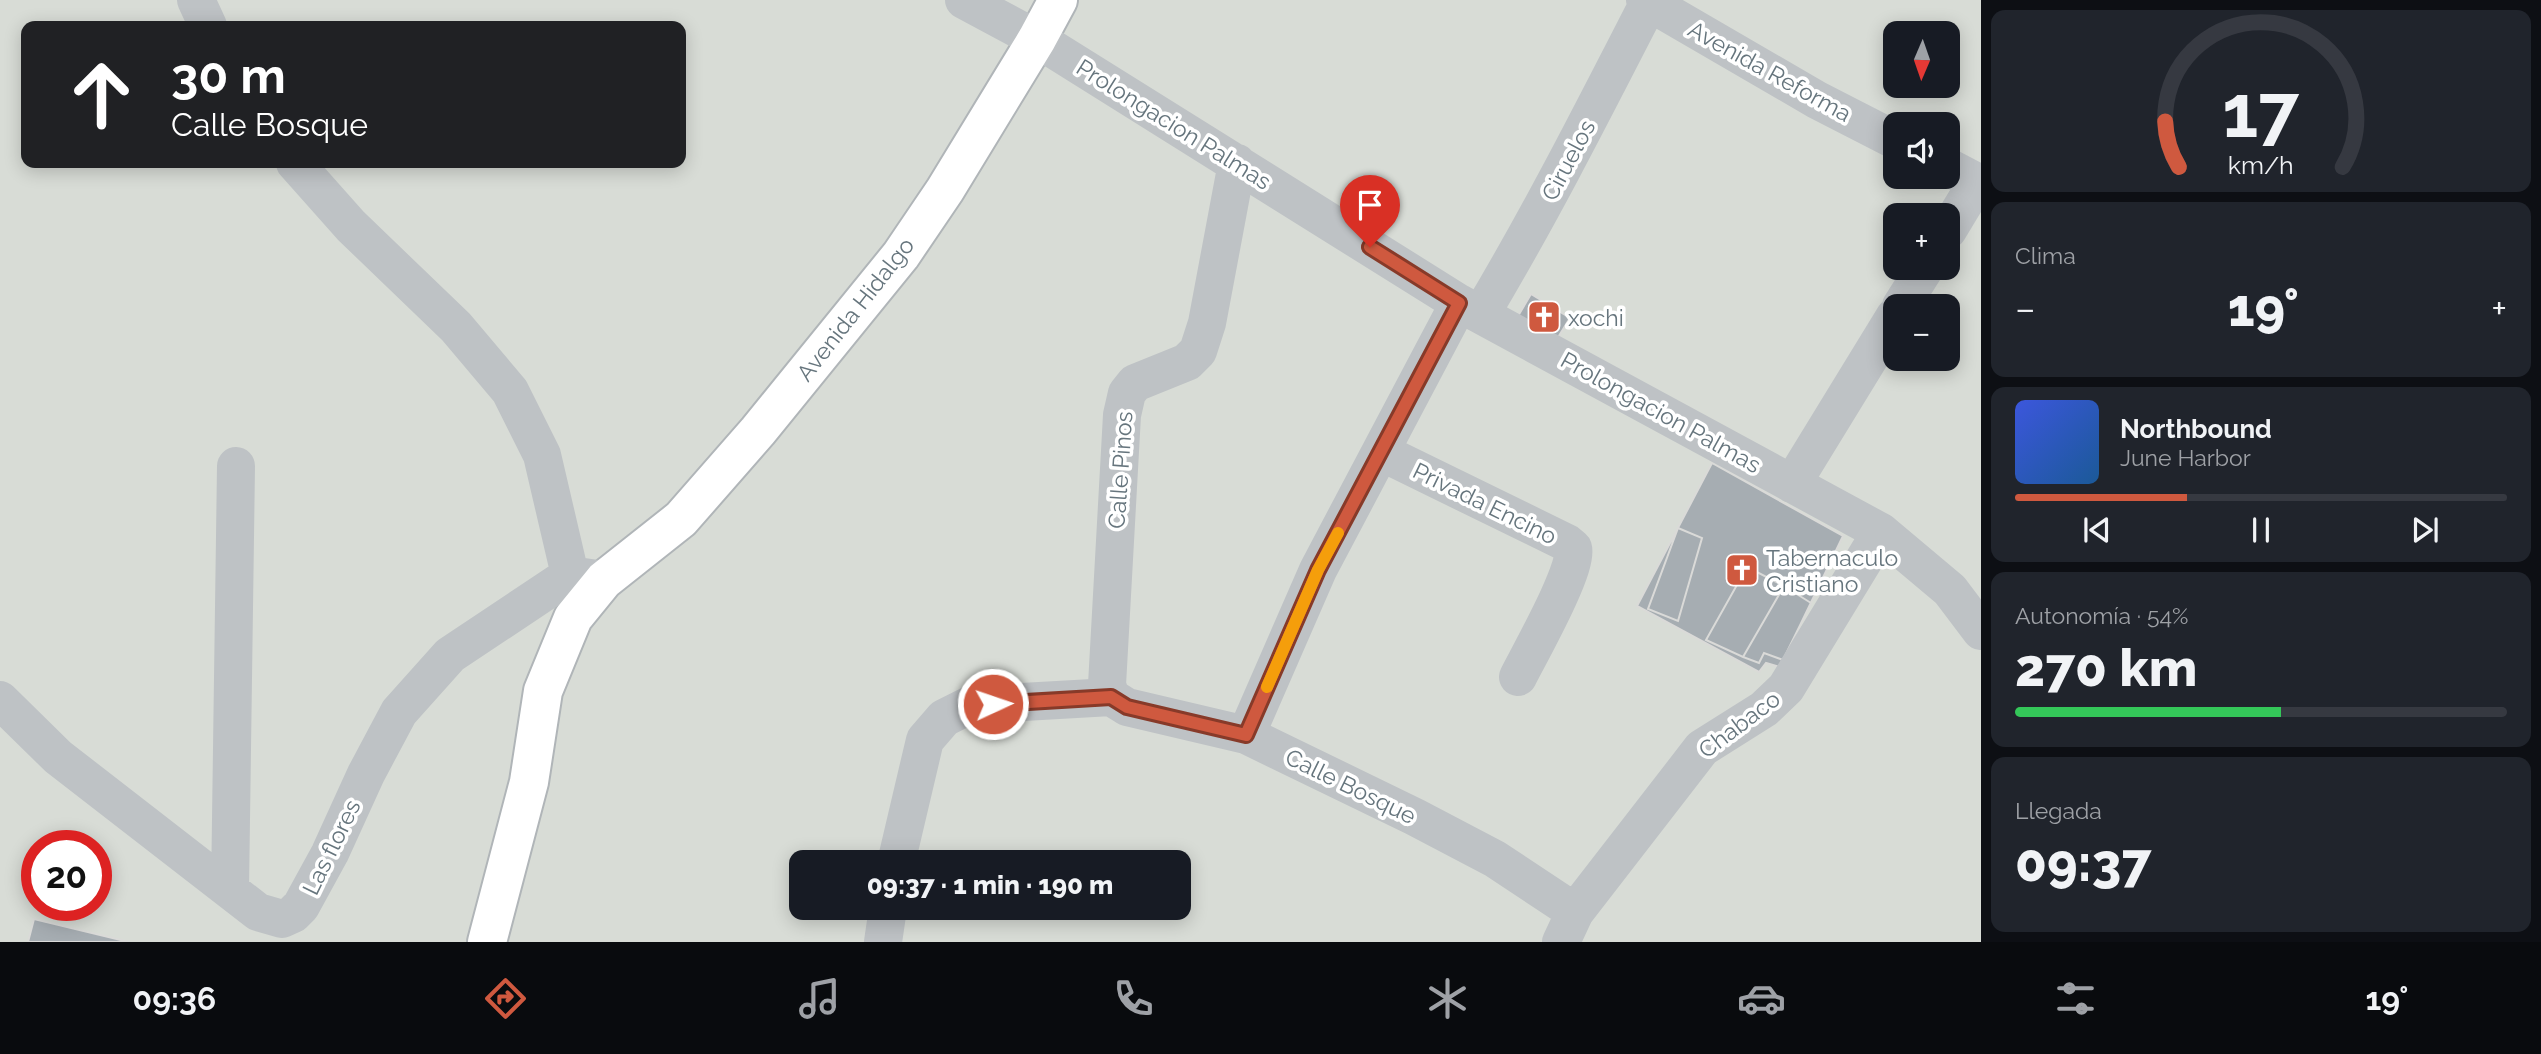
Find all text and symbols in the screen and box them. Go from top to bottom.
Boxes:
street label: Avenida Reforma [1684,15,1856,127]
north arrow [1883,21,1960,98]
map controls [1883,21,1960,371]
text: 30 m [171,47,286,104]
icon: ahead [56,49,147,140]
street label: Prolongacion Palmas [1072,53,1276,195]
text: 17 [2223,69,2300,154]
text: Calle Bosque [171,106,368,143]
button: sound [1883,112,1960,189]
street label: Ciruelos [1536,115,1600,205]
text: km/h [2228,150,2294,180]
pin [1340,175,1400,247]
icon: arrive [1351,186,1389,224]
button: + [1883,203,1960,280]
street label: Avenida Hidalgo [791,232,919,386]
text: Clima [2015,242,2076,269]
text: 19° [2228,277,2299,338]
text: − [2015,286,2035,331]
text: + [2491,286,2507,331]
button: − [1883,294,1960,371]
church icon: xochi [1525,298,1563,336]
place label: xochi [1568,304,1624,331]
street label: Prolongacion Palmas [1556,346,1766,478]
street label: Calle Pinos [1102,410,1138,530]
text: Northbound [2120,414,2272,444]
text: June Harbor [2120,444,2251,471]
street label: Privada Encino [1409,457,1561,549]
icon: previous [2078,511,2116,549]
icon: pause [2242,511,2280,549]
icon: next [2406,511,2444,549]
place label: Tabernaculo Cristiano [1766,544,1898,597]
church icon: Tabernaculo Cristiano [1723,551,1761,589]
text: Autonomía · 54% [2015,602,2189,629]
text: 270 km [2015,637,2197,698]
position arrow [956,667,1030,741]
street label: Chabaco [1693,685,1785,763]
street label: Calle Bosque [1281,743,1421,829]
street label: Las flores [296,795,366,899]
text: Llegada [2015,797,2102,824]
speed limit sign: 20 [21,830,112,921]
text: 09:37 [2015,832,2151,893]
text: 09:37 · 1 min · 190 m [867,870,1113,900]
icon: directions [481,974,530,1023]
icon: music [795,974,844,1023]
icon: phone [1109,974,1158,1023]
icon: climate [1423,974,1472,1023]
icon: car [1737,974,1786,1023]
icon: filters [2051,974,2100,1023]
text: 09:36 [133,980,216,1017]
text: 19° [2366,980,2408,1017]

